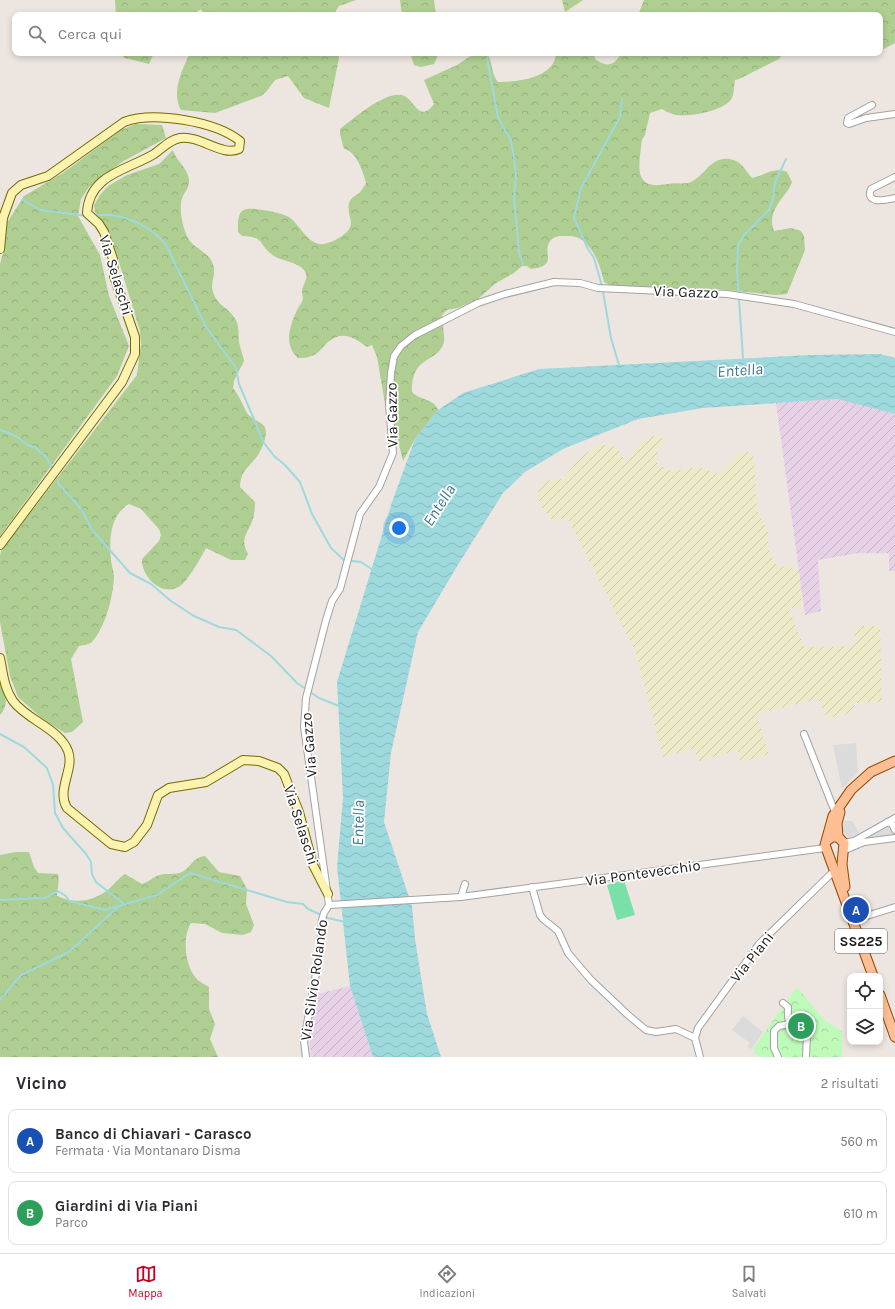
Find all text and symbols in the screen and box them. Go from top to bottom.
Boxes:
search box [12,12,883,56]
icon: search [26,23,48,45]
text: Cerca qui [58,25,122,43]
street label: Via Selaschi [95,233,137,317]
street label: Via Gazzo [653,282,719,302]
water label: Entella [717,359,763,381]
street label: Via Gazzo [382,382,402,448]
water label: Entella [419,481,459,529]
your location [389,518,409,538]
street label: Via Gazzo [297,712,321,778]
street label: Via Selaschi [280,783,322,867]
water label: Entella [348,800,368,846]
street label: Via Pontevecchio [584,856,702,890]
pin: A [843,895,869,925]
street label: Via Silvio Rolando [297,918,331,1042]
street label: Via Piani [726,928,778,986]
road number: SS225 [835,929,887,953]
map controls [847,973,883,1045]
button: locate [847,973,883,1009]
button: layers [847,1009,883,1045]
pin: B [788,1011,814,1041]
text: Vicino [16,1073,67,1093]
text: 2 risultati [821,1076,879,1091]
text: Banco di Chiavari - Carasco [55,1125,251,1143]
text: A [26,1134,34,1149]
text: 560 m [840,1134,878,1149]
text: Fermata · Via Montanaro Disma [55,1143,241,1158]
text: Giardini di Via Piani [55,1197,198,1215]
text: B [26,1206,34,1221]
text: 610 m [843,1206,878,1221]
text: Parco [55,1215,88,1230]
tab: Mappa [128,1263,163,1300]
tab: Indicazioni [419,1263,475,1300]
tab: Salvati [732,1263,767,1300]

